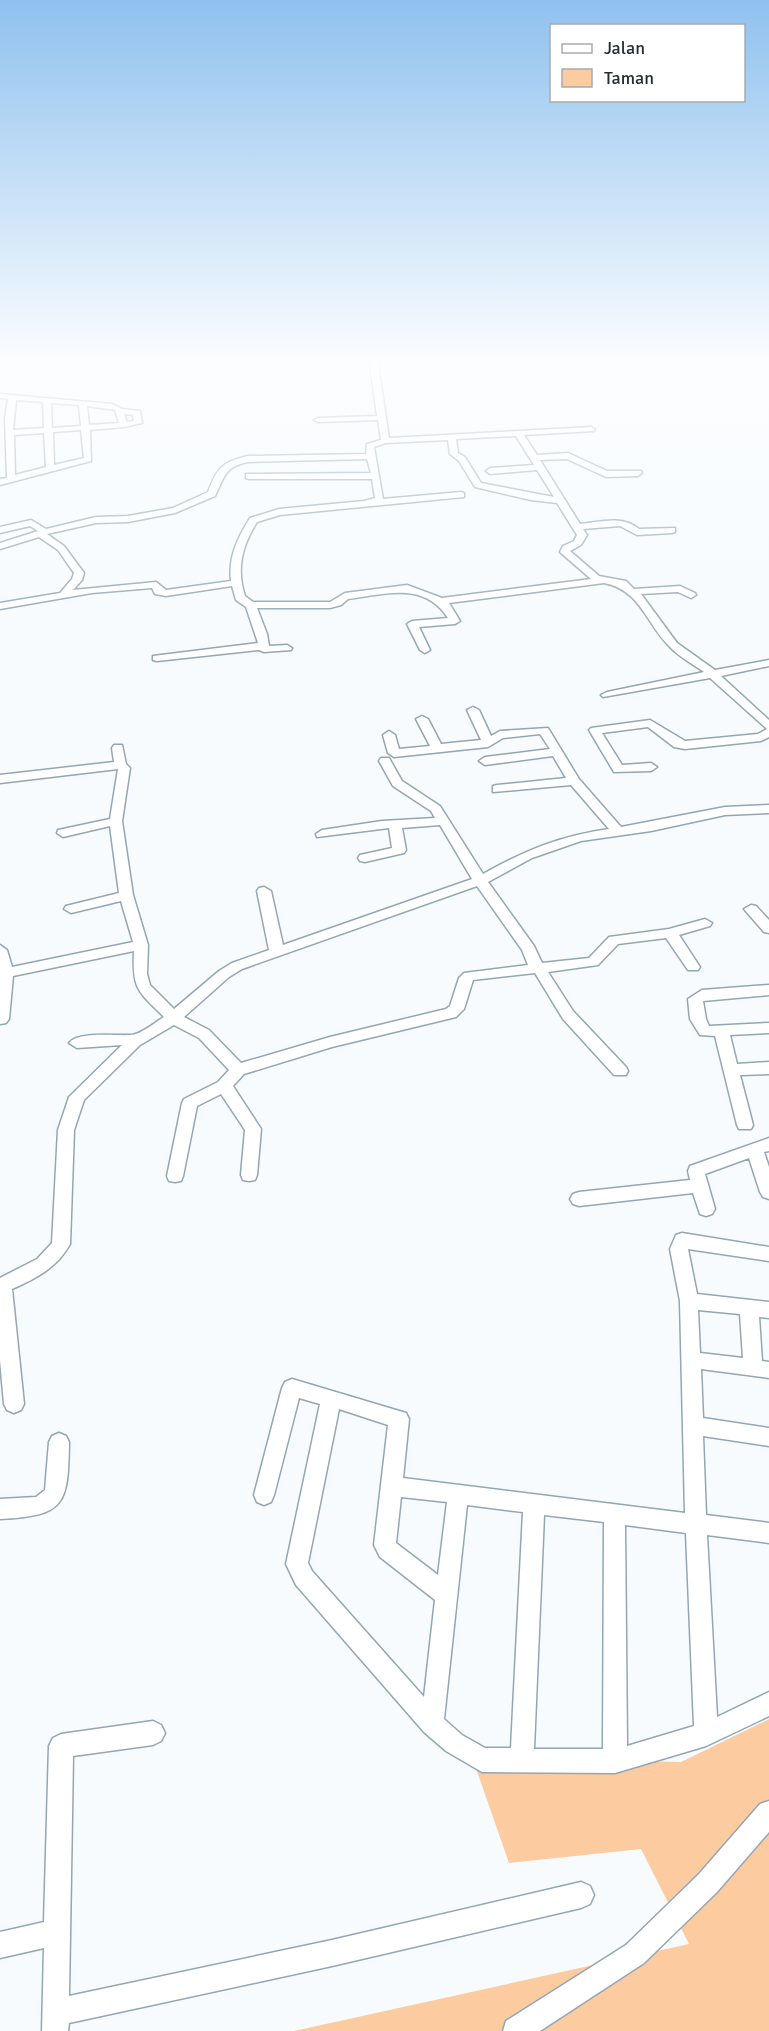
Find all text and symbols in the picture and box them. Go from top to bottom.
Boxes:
legend [550,24,745,102]
text: Jalan [604,37,645,59]
text: Taman [604,67,654,89]

